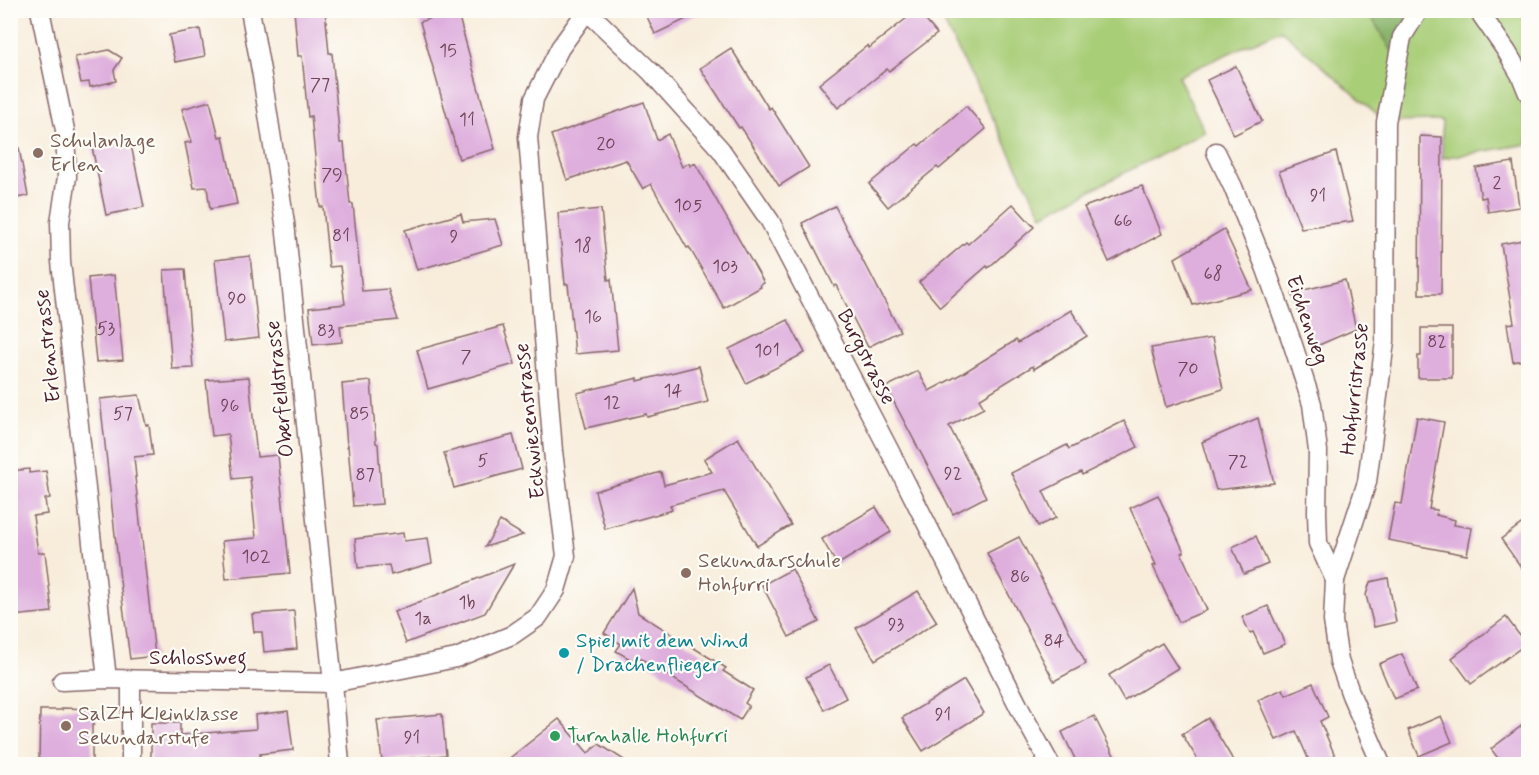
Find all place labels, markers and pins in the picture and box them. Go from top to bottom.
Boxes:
place label: Schulanlage Erlen [50,127,156,179]
marker: Schulanlage Erlen [31,146,45,160]
place label: Sekundarschule Hohfurri [698,547,841,599]
marker: Sekundarschule Hohfurri [679,566,693,580]
place label: Spiel mit dem Wind / Drachenflieger [576,627,748,679]
marker: Spiel mit dem Wind / Drachenflieger [557,646,571,660]
place label: SalZH Kleinklasse Sekundarstufe [78,700,239,752]
marker: SalZH Kleinklasse Sekundarstufe [59,719,73,733]
place label: Turnhalle Hohfurri [567,722,728,750]
marker: Turnhalle Hohfurri [548,729,562,743]

